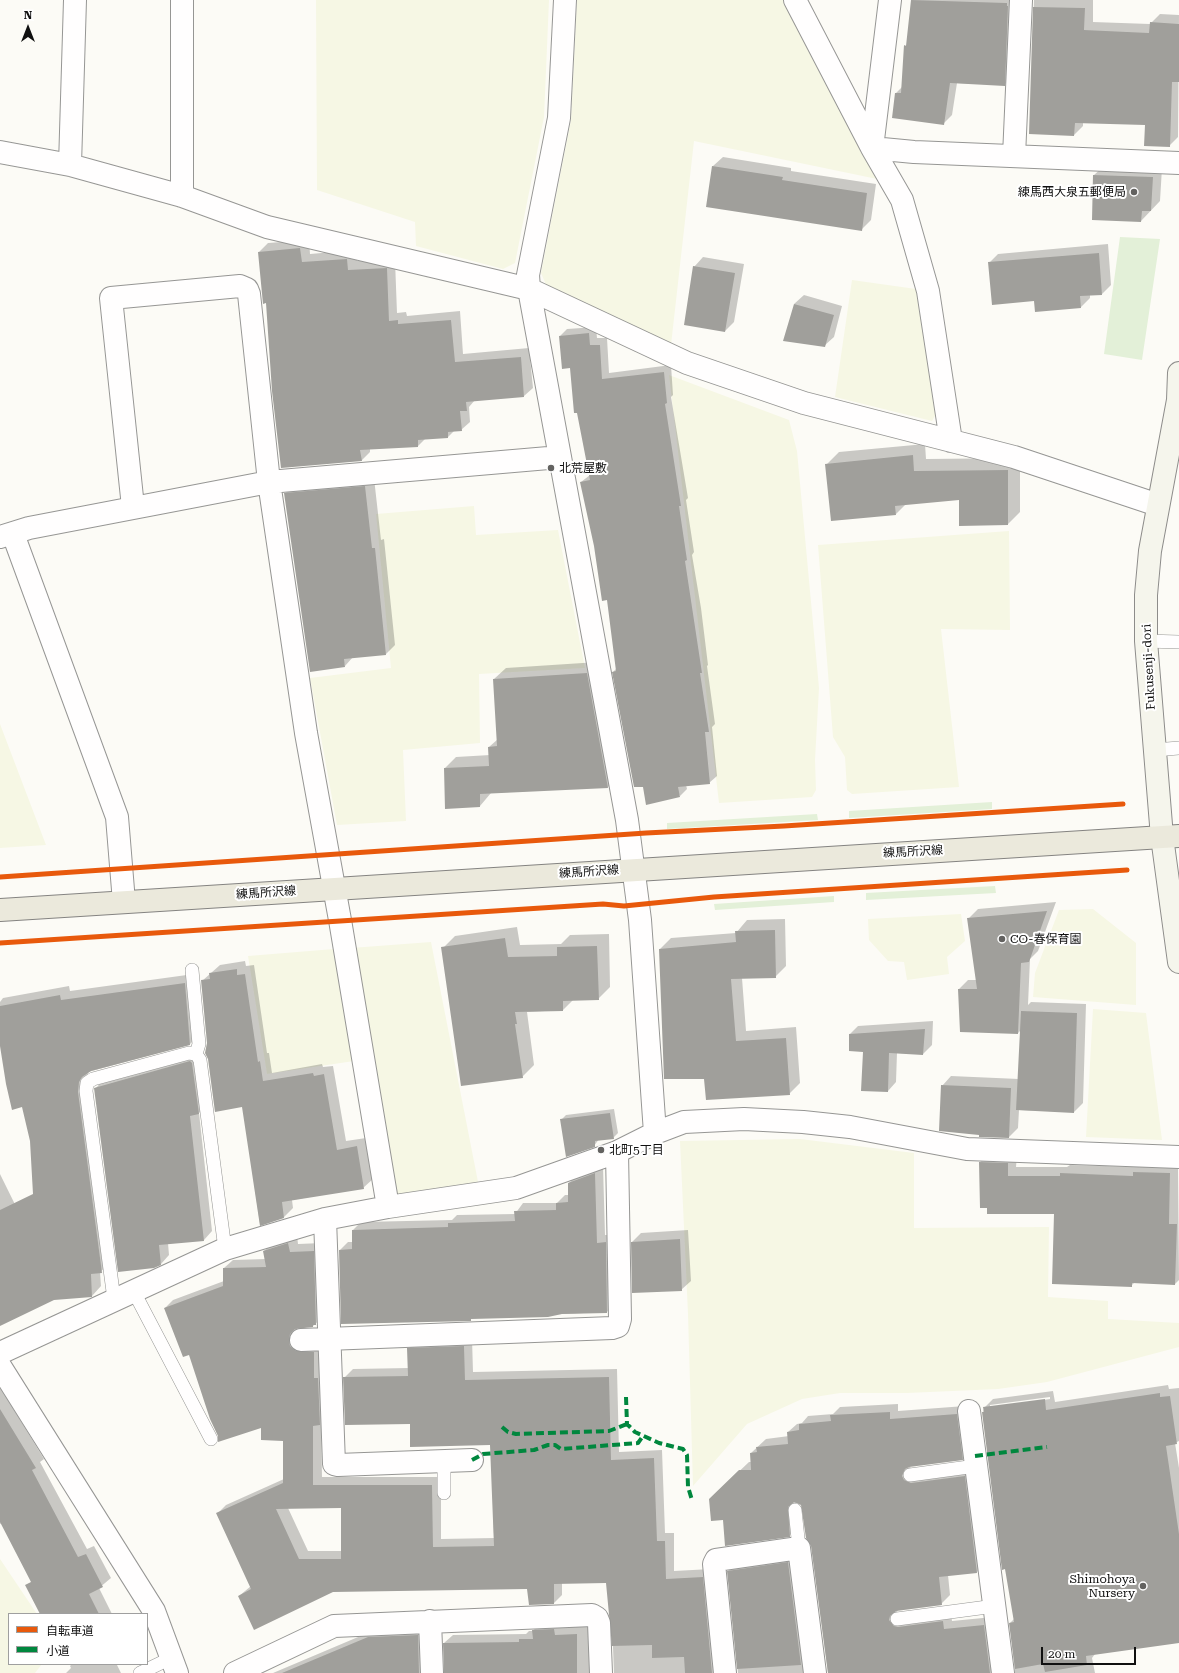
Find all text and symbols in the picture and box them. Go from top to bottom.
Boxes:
north arrow [8,8,48,48]
text: N [24,9,32,22]
place label: 練馬西大泉五郵便局 [1018,185,1126,199]
marker: 練馬西大泉五郵便局 [1129,187,1139,197]
place label: 北荒屋敷 [559,461,607,475]
marker: 北荒屋敷 [546,463,556,473]
street label: Fukusenji-dori [1140,624,1158,710]
street label: 練馬所沢線 [883,843,943,861]
street label: 練馬所沢線 [559,863,619,881]
street label: 練馬所沢線 [236,884,296,902]
place label: CO-春保育園 [1010,932,1081,946]
marker: CO-春保育園 [997,934,1007,944]
place label: 北町5丁目 [609,1143,664,1157]
marker: 北町5丁目 [596,1145,606,1155]
place label: Shimohoya Nursery [1069,1572,1135,1600]
marker: Shimohoya Nursery [1138,1581,1148,1591]
legend [8,1613,148,1665]
text: 自転車道 [46,1624,94,1638]
scale bar [1043,1639,1138,1665]
text: 小道 [46,1644,70,1658]
text: 20 m [1048,1647,1075,1661]

